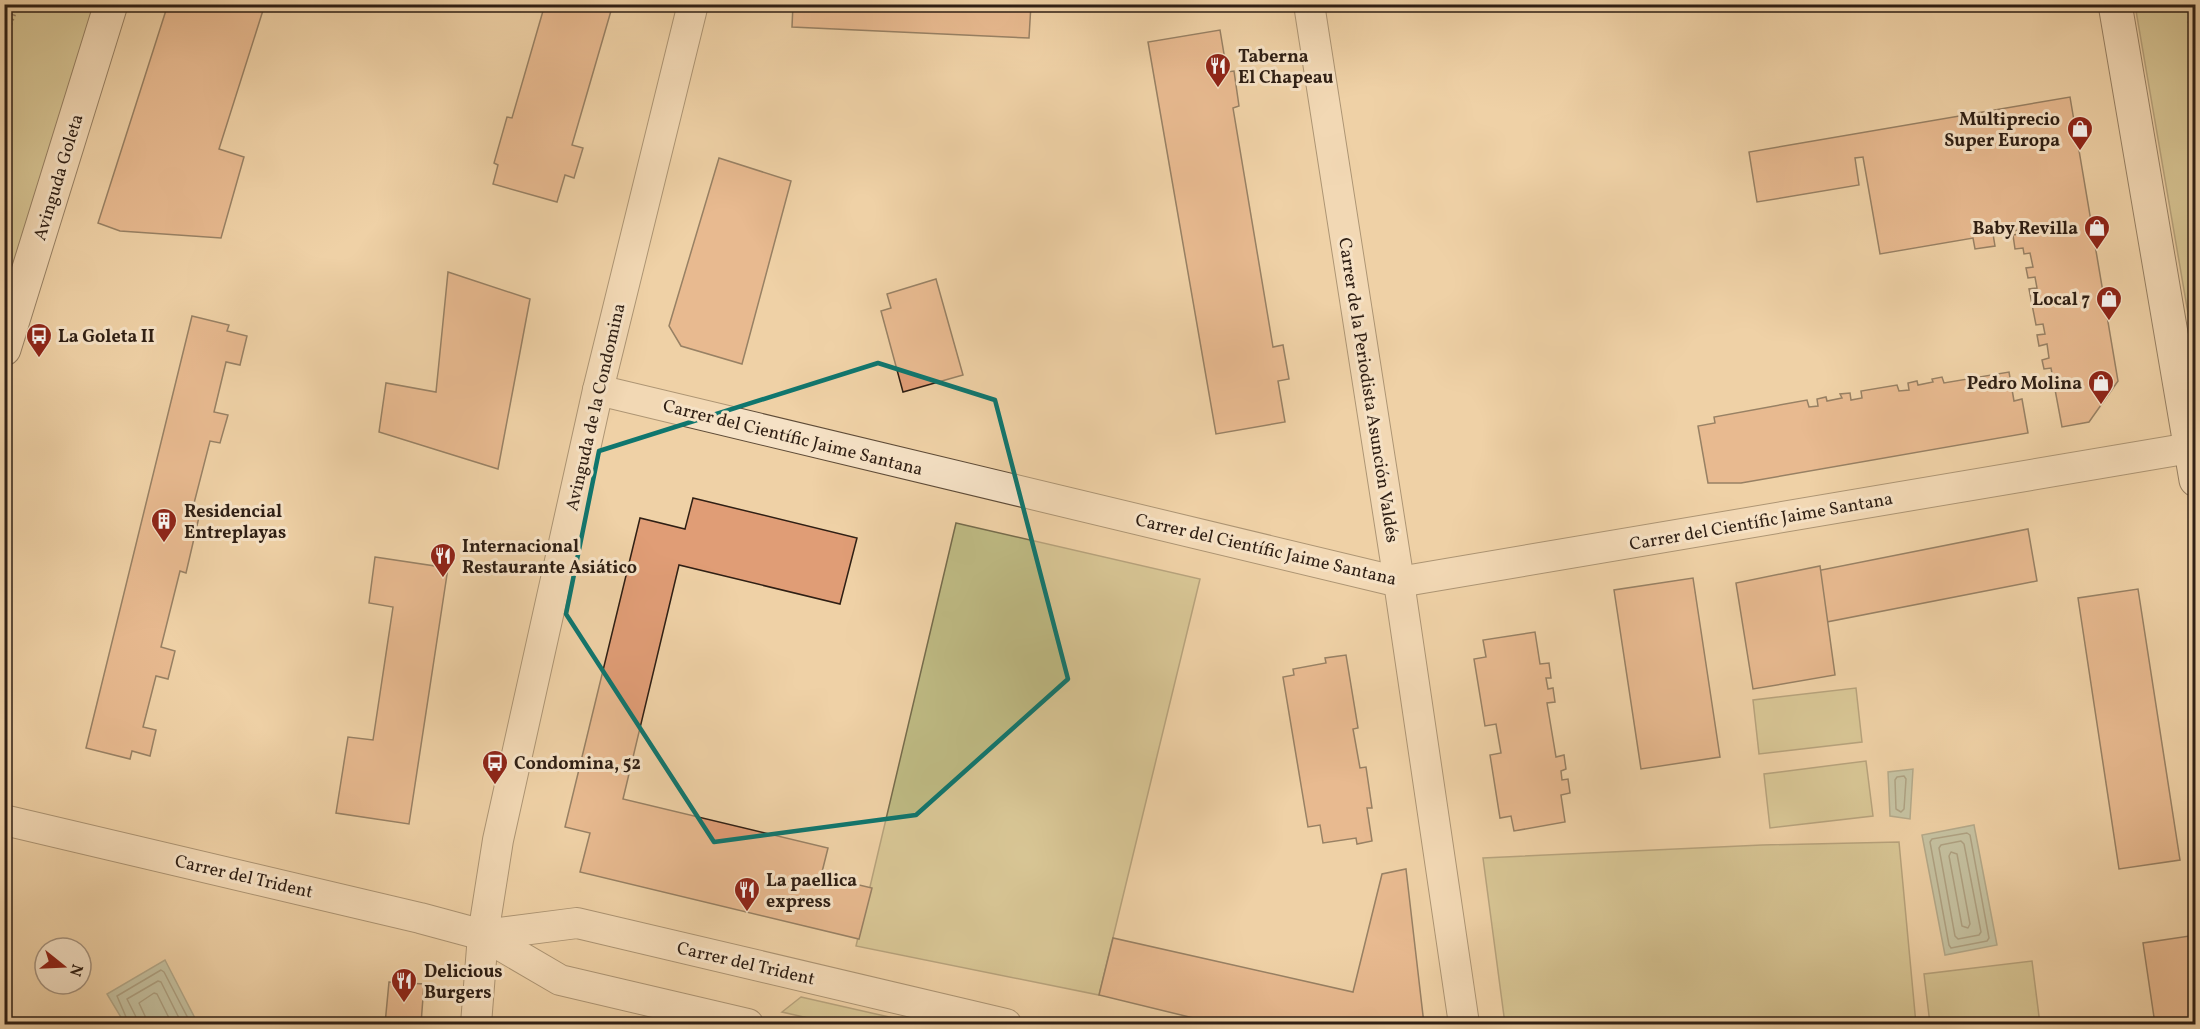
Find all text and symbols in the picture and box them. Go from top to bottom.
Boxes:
place label: Taberna El Chapeau [1238,45,1333,91]
restaurant icon: Taberna El Chapeau [1203,51,1233,89]
place label: Multiprecio Super Europa [1944,108,2060,154]
street label: Avinguda Goleta [28,111,91,244]
shop icon: Multiprecio Super Europa [2065,114,2095,152]
shop icon: Baby Revilla [2082,213,2112,251]
place label: Baby Revilla [1972,217,2078,242]
street label: Carrer de la Periodista Asunción Valdés [1331,236,1404,545]
shop icon: Local 7 [2094,284,2124,322]
place label: Local 7 [2032,288,2090,313]
street label: Avinguda de la Condomina [560,301,633,514]
bus stop icon: La Goleta II [24,321,54,359]
place label: La Goleta II [58,325,155,350]
shop icon: Pedro Molina [2086,368,2116,406]
place label: Pedro Molina [1967,372,2082,397]
street label: Carrer del Científic Jaime Santana [660,394,925,483]
street label: Carrer del Científic Jaime Santana [1627,487,1895,558]
place label: Residencial Entreplayas [184,500,286,546]
building icon: Residencial Entreplayas [149,506,179,544]
street label: Carrer del Científic Jaime Santana [1133,508,1399,593]
place label: Internacional Restaurante Asiático [462,535,637,581]
restaurant icon: Internacional Restaurante Asiático [428,541,458,579]
bus stop icon: Condomina, 52 [480,748,510,786]
place label: Condomina, 52 [514,752,641,777]
street label: Carrer del Trident [172,849,315,906]
place label: La paellica express [766,869,857,915]
restaurant icon: La paellica express [732,875,762,913]
north arrow [33,936,93,996]
street label: Carrer del Trident [674,936,817,993]
place label: Delicious Burgers [424,960,503,1006]
text: N [63,961,88,979]
restaurant icon: Delicious Burgers [389,966,419,1004]

